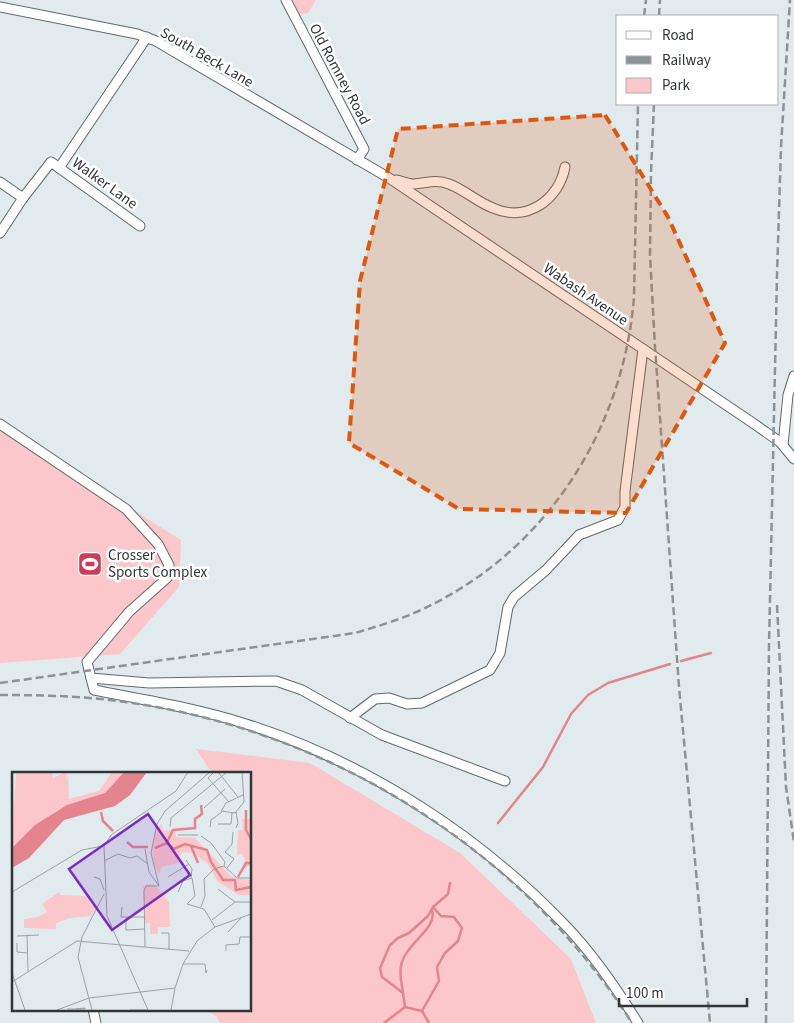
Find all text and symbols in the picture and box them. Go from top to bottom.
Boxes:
legend [616,15,779,105]
street label: Old Romney Road [304,20,375,129]
street label: South Beck Lane [156,22,257,93]
text: Road [662,25,694,46]
text: Railway [662,50,711,71]
text: Park [662,75,691,96]
street label: Walker Lane [68,153,142,214]
street label: Wabash Avenue [539,258,632,331]
place label: Crosser Sports Complex [108,545,207,583]
sports icon: Crosser Sports Complex [77,551,103,577]
inset map [12,772,251,1010]
scale bar [619,976,746,1008]
text: 100 m [626,983,664,1004]

